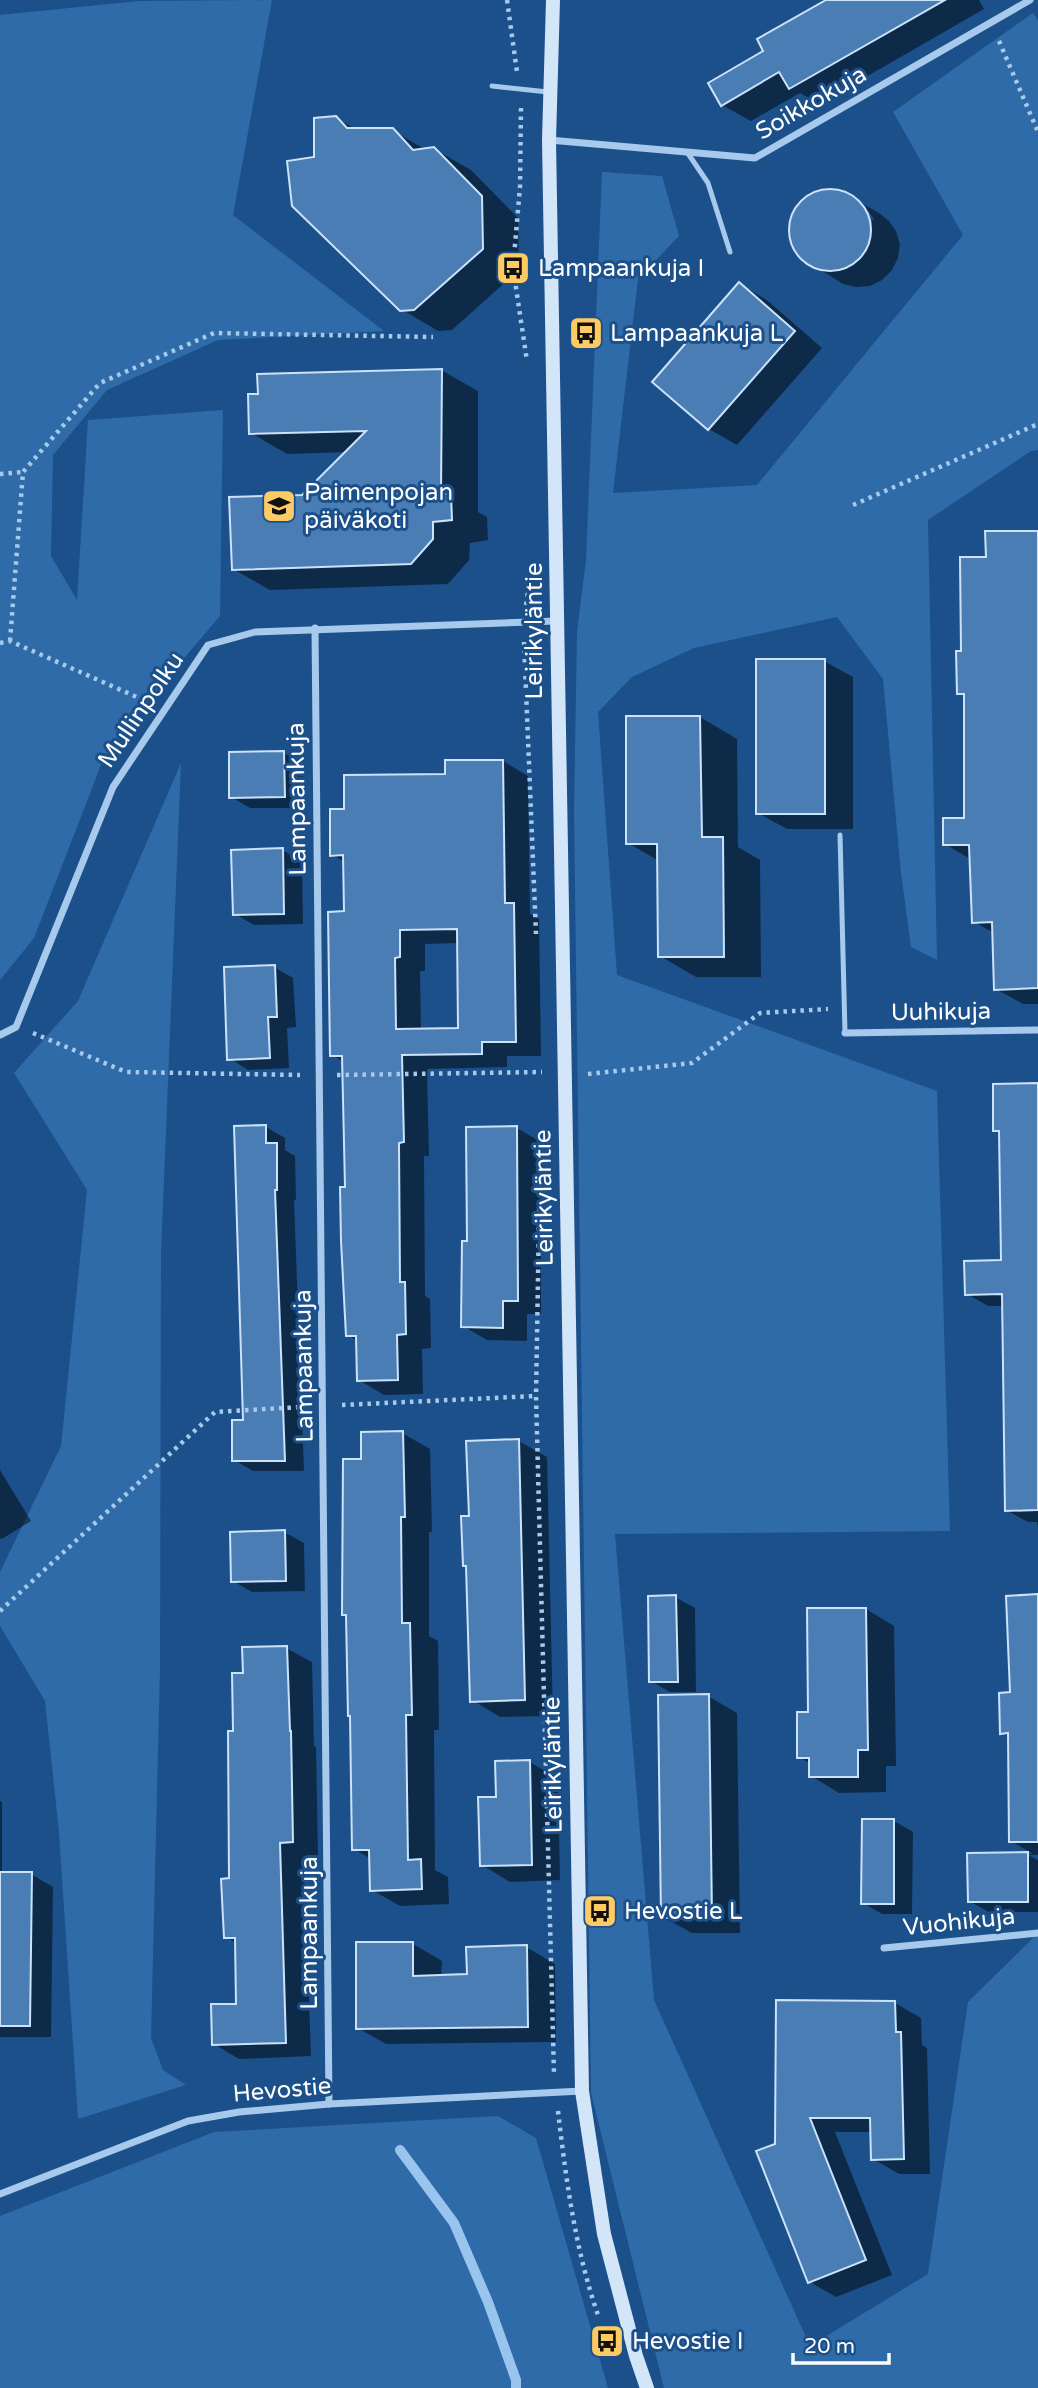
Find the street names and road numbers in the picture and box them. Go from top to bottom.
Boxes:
street label: Soikkokuja [750,60,872,146]
street label: Leirikyläntie [520,562,549,700]
street label: Mullinpolku [92,647,190,773]
street label: Lampaankuja [281,722,313,876]
street label: Uuhikuja [891,997,991,1027]
street label: Leirikyläntie [528,1129,560,1267]
street label: Lampaankuja [288,1289,320,1443]
street label: Leirikyläntie [537,1696,569,1834]
street label: Lampaankuja [295,1856,324,2010]
street label: Vuohikuja [901,1902,1017,1942]
street label: Hevostie [232,2071,332,2109]

